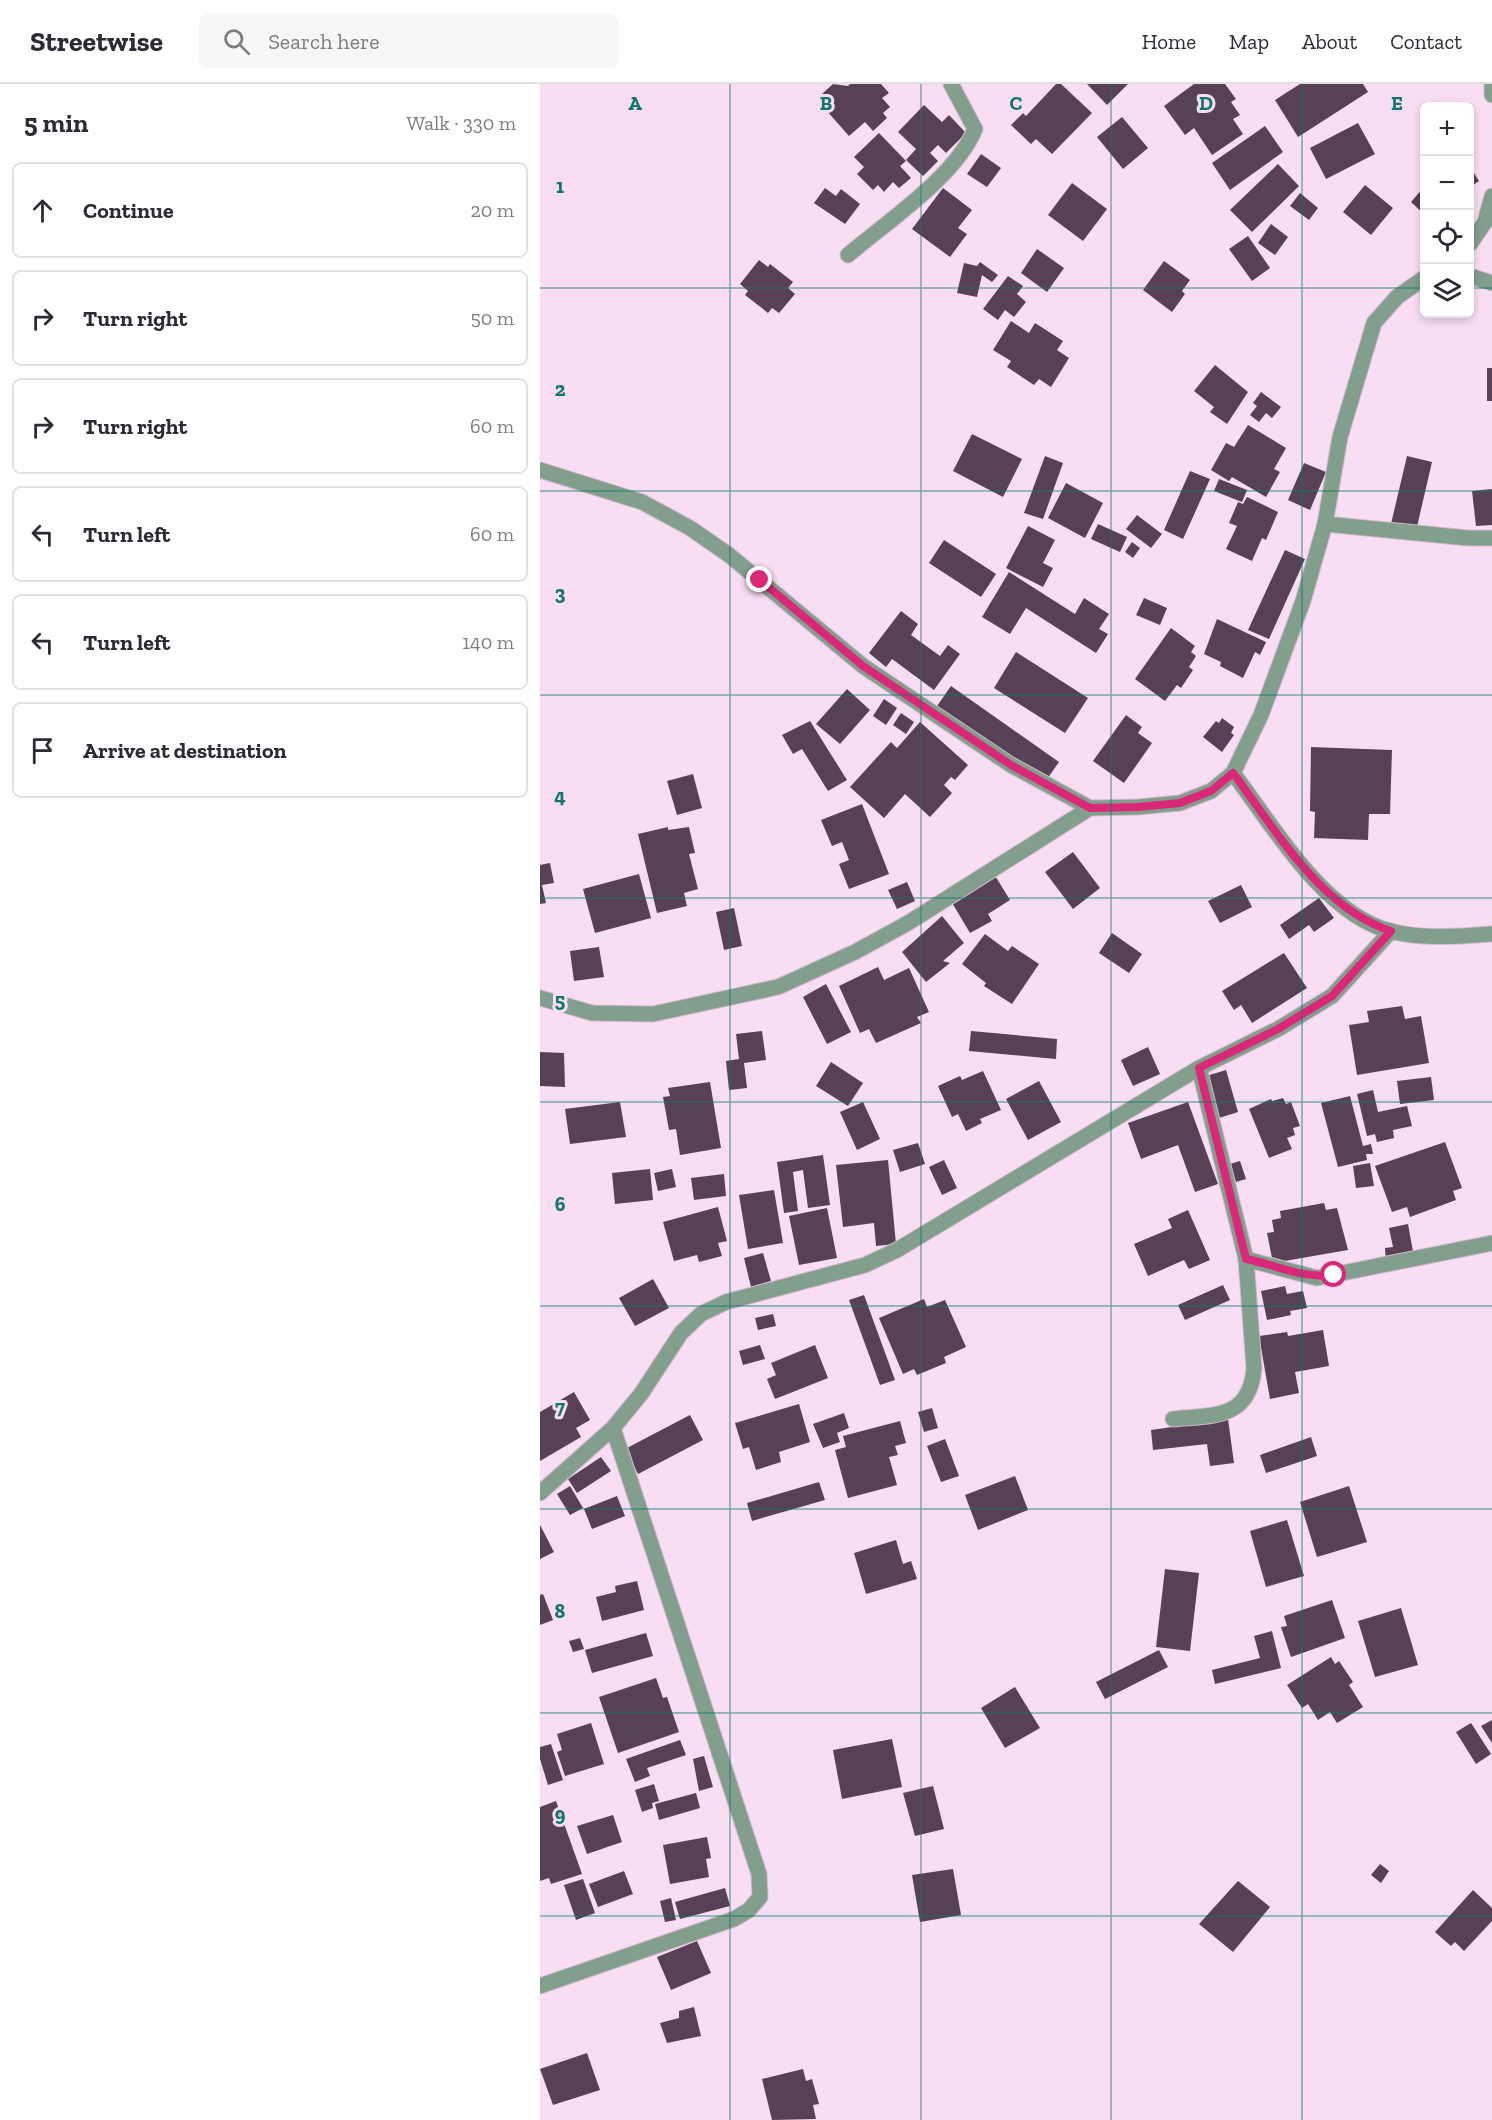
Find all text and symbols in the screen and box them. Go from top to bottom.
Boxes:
search box [199,14,619,68]
text: Streetwise [30,25,163,58]
icon: search [220,25,253,58]
text: Search here [268,28,380,55]
text: Home [1142,29,1196,54]
text: Map [1229,29,1269,54]
text: About [1302,29,1357,54]
text: Contact [1390,29,1462,54]
text: A [628,91,642,115]
text: B [820,91,832,115]
text: C [1010,91,1023,115]
text: D [1199,91,1213,115]
text: E [1391,91,1403,115]
map controls [1420,102,1474,318]
button: + [1420,102,1474,156]
text: 5 min [24,107,88,139]
text: Walk · 330 m [406,111,516,135]
button: − [1420,156,1474,210]
text: 1 [556,174,564,198]
icon: ahead [26,194,59,227]
text: Continue [83,197,174,224]
text: 20 m [470,198,514,222]
button: locate [1420,210,1474,264]
button: layers [1420,264,1474,318]
icon: right [26,302,59,335]
text: Turn right [83,305,187,332]
text: 50 m [470,306,514,330]
text: 2 [555,377,566,401]
icon: right [26,410,59,443]
text: Turn right [83,413,187,440]
text: 60 m [470,414,514,438]
icon: left [26,518,59,551]
text: Turn left [83,521,170,548]
text: 60 m [470,522,514,546]
route end [746,566,772,592]
text: 3 [555,581,566,605]
icon: left [26,626,59,659]
text: Turn left [83,629,170,656]
text: 140 m [462,630,514,654]
icon: arrive [26,734,59,767]
text: Arrive at destination [83,737,286,764]
text: 4 [554,784,566,808]
text: 5 [555,988,565,1012]
text: 6 [555,1192,566,1216]
route start [1320,1261,1346,1287]
text: 7 [555,1395,565,1419]
text: 8 [555,1599,566,1623]
text: 9 [555,1802,566,1826]

